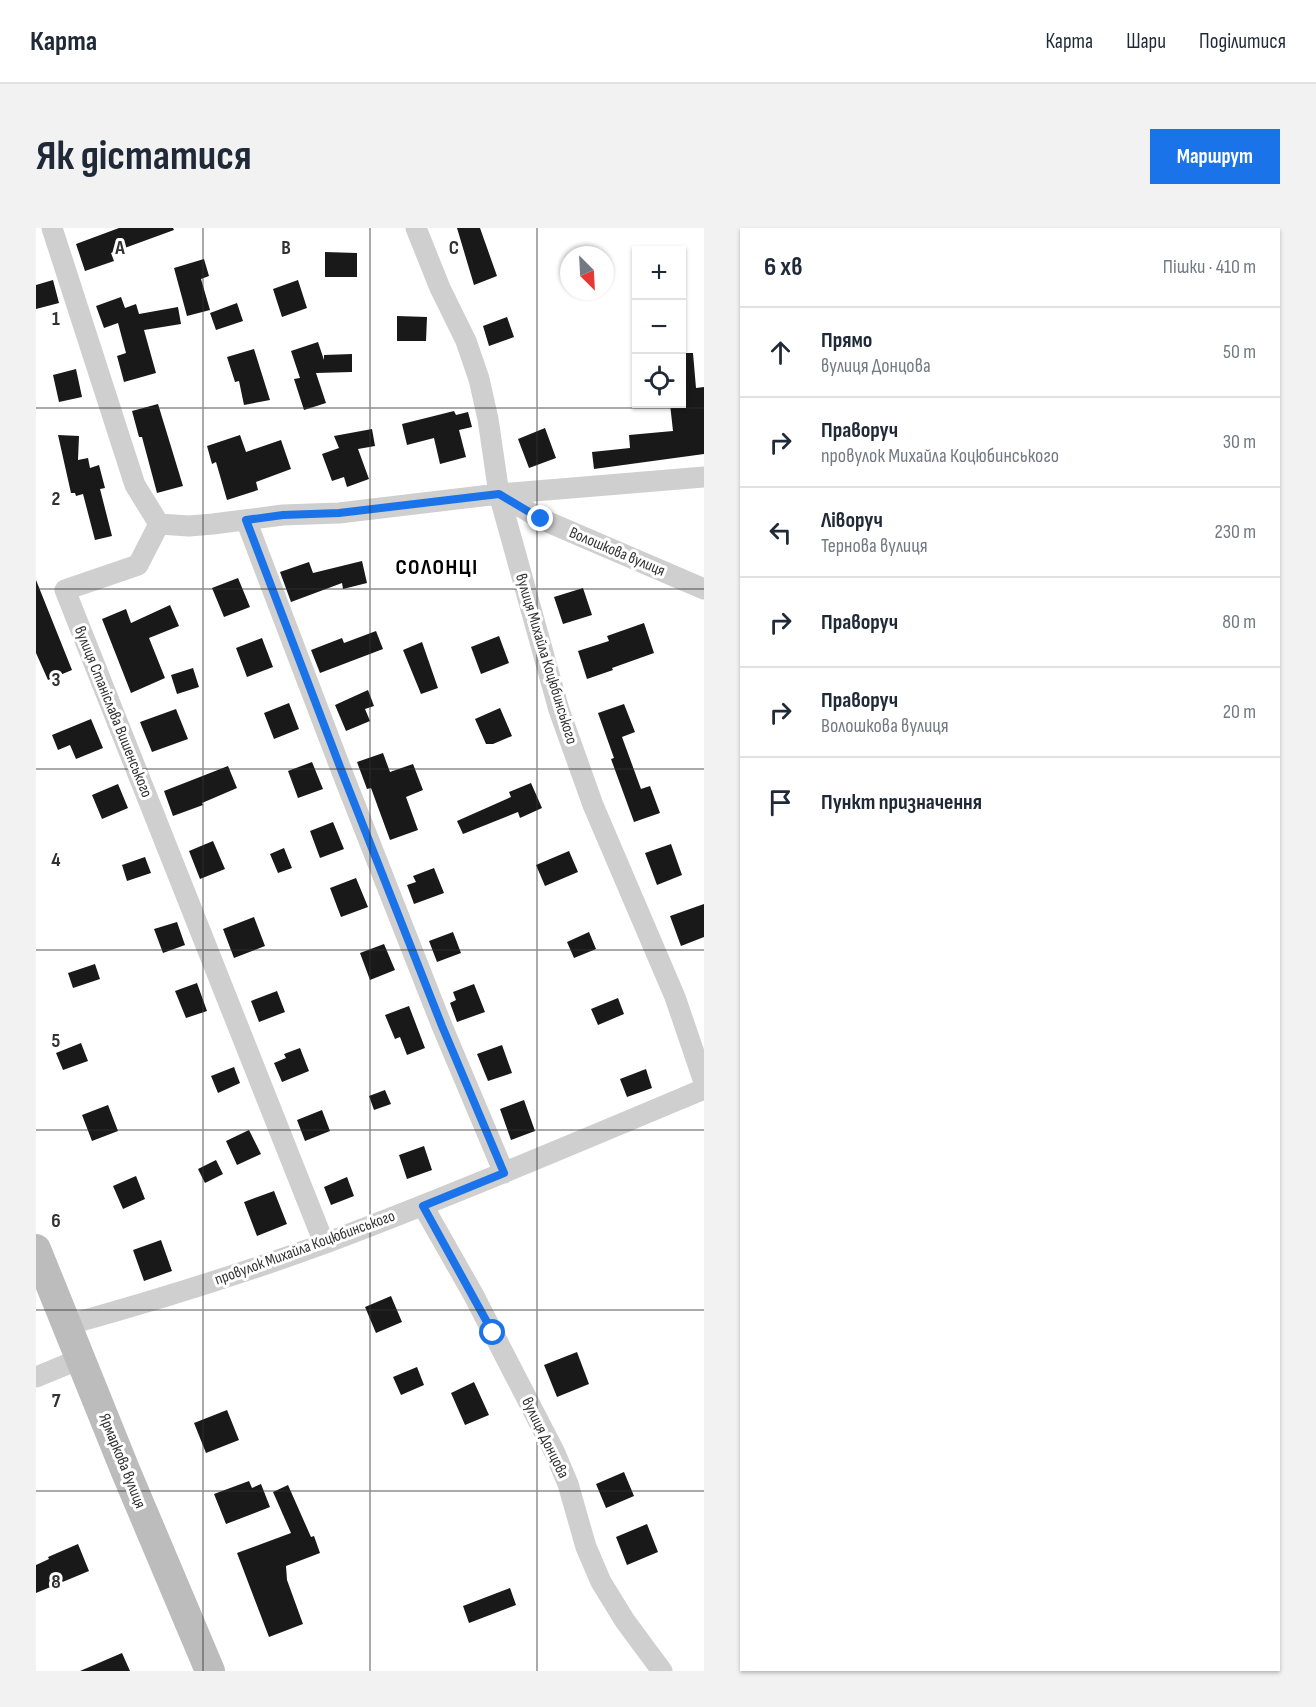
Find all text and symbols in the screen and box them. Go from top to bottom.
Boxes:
text: Карта [30,25,97,58]
text: Карта [1045,29,1093,54]
text: Шари [1126,29,1166,54]
text: Поділитися [1199,29,1286,54]
button: Маршрут [1150,129,1280,184]
text: Як дістатися [36,131,252,182]
text: A [114,236,125,260]
text: B [281,236,291,260]
text: C [449,236,459,260]
north arrow [560,246,614,300]
map controls [632,246,686,408]
button: + [632,246,686,300]
text: 6 хв [764,252,802,283]
text: Пішки · 410 m [1163,255,1256,279]
button: − [632,300,686,354]
text: 1 [52,307,60,331]
text: Прямо [821,327,872,354]
icon: ahead [764,336,797,369]
text: 50 m [1223,340,1256,364]
button: locate [632,354,686,408]
text: вулиця Донцова [821,354,931,378]
text: Праворуч [821,417,898,444]
icon: right [764,426,797,459]
text: 30 m [1223,430,1256,454]
text: провулок Михайла Коцюбинського [821,444,1059,468]
text: 2 [52,487,60,511]
route end [527,505,553,531]
text: Ліворуч [821,507,883,534]
icon: left [764,516,797,549]
text: 230 m [1214,520,1256,544]
street label: Волошкова вулиця [566,523,668,581]
text: Тернова вулиця [821,534,927,558]
district label: СОЛОНЦІ [395,554,479,581]
street label: вулиця Михайла Коцюбинського [511,571,581,747]
icon: right [764,606,797,639]
text: Праворуч [821,609,898,636]
text: 80 m [1222,610,1256,634]
street label: вулиця Станіслава Вишенського [70,624,156,800]
text: 3 [52,668,61,692]
text: Праворуч [821,687,898,714]
icon: right [764,696,797,729]
text: 20 m [1223,700,1256,724]
text: Волошкова вулиця [821,714,949,738]
icon: arrive [764,786,797,819]
text: Пункт призначення [821,789,982,816]
text: 4 [51,848,61,872]
text: 5 [52,1029,61,1053]
street label: провулок Михайла Коцюбинського [212,1206,398,1290]
text: 6 [51,1209,61,1233]
route start [479,1319,505,1345]
text: 7 [52,1389,61,1413]
street label: вулиця Донцова [517,1394,573,1482]
street label: Ярмаркова вулиця [94,1411,150,1511]
text: 8 [51,1570,61,1594]

